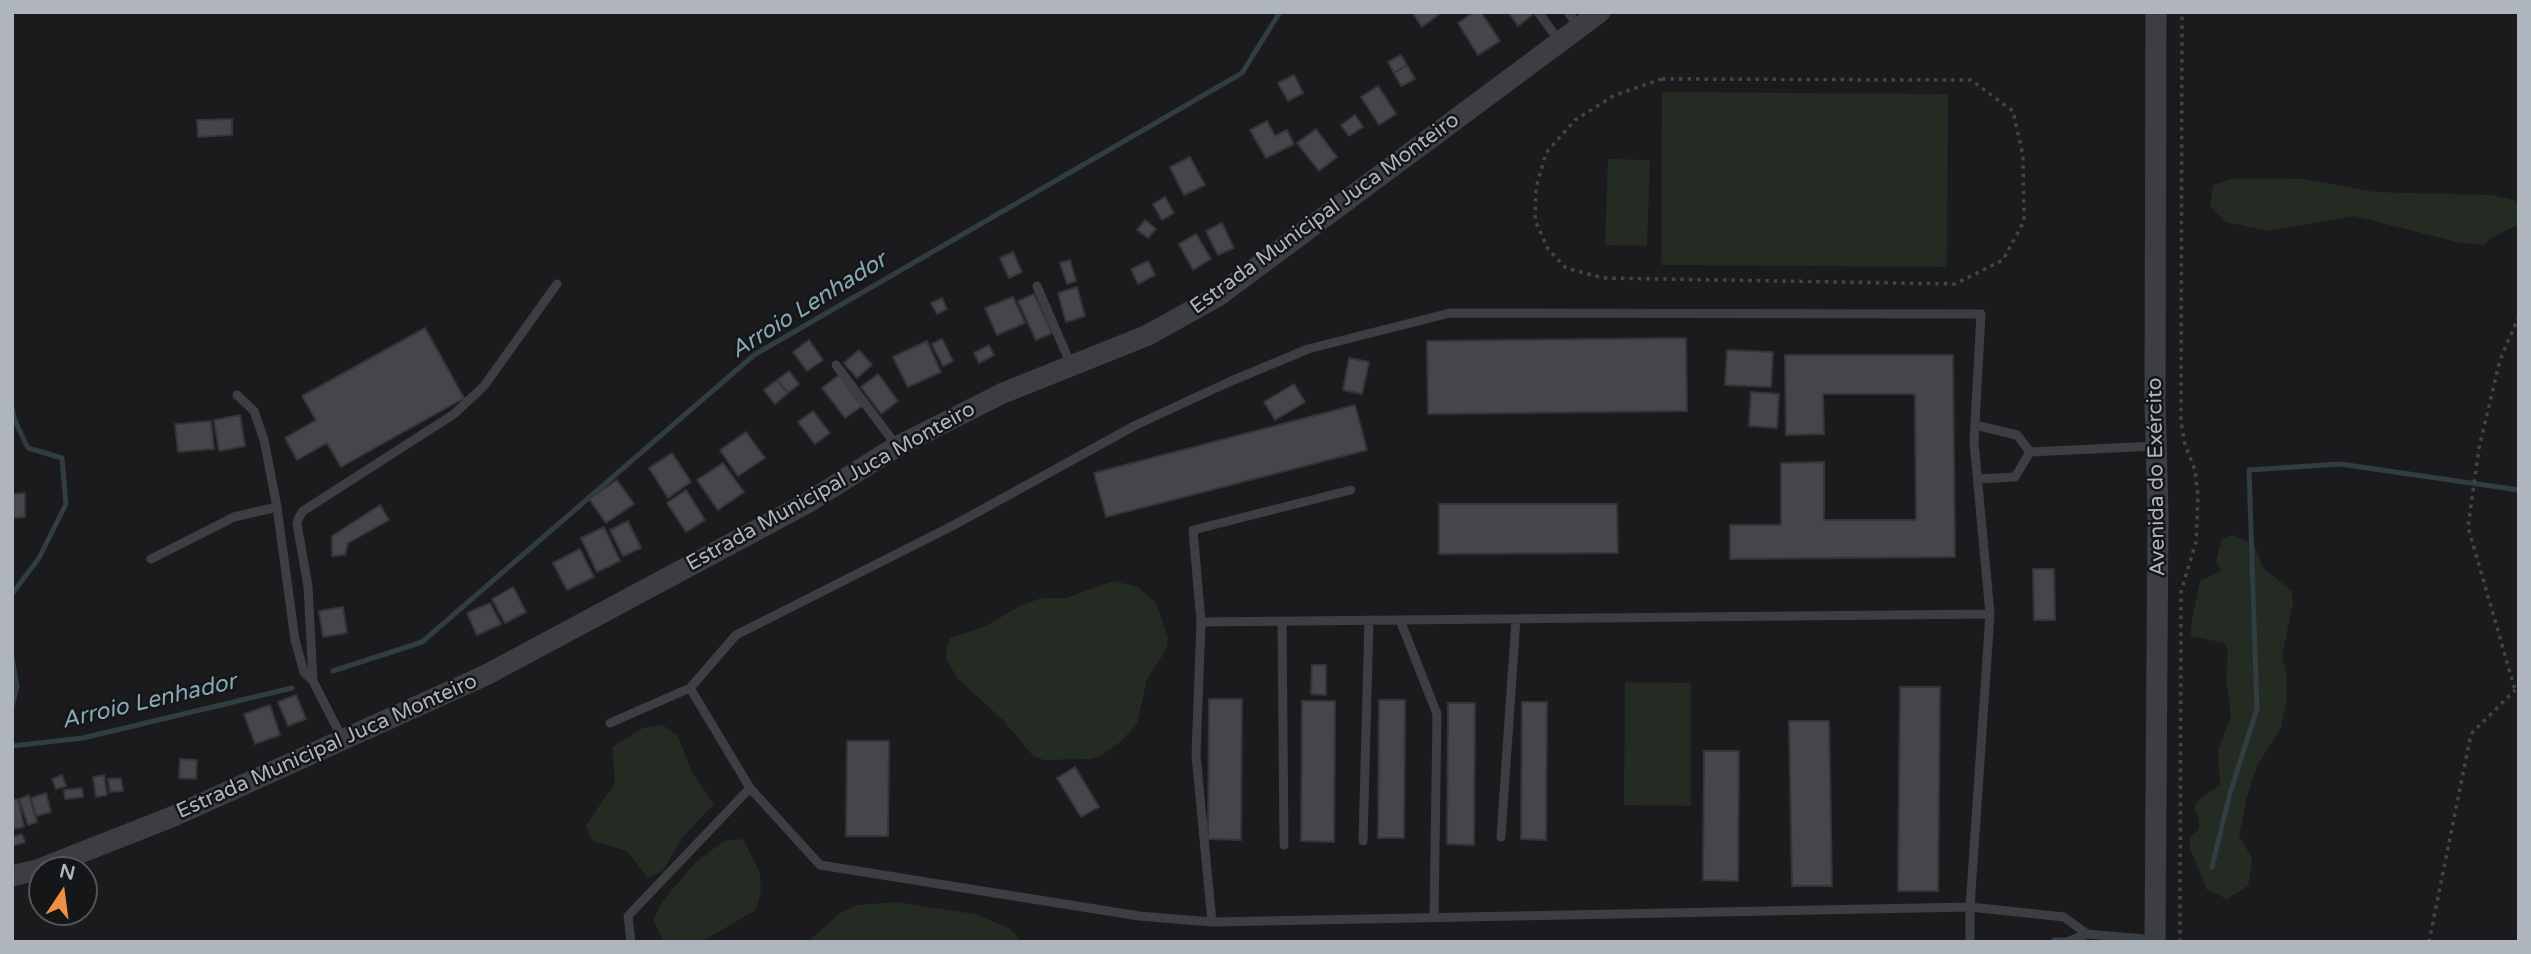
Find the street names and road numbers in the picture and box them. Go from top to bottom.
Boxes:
street label: Estrada Municipal Juca Monteiro [1186,108,1464,320]
street label: Avenida do Exército [2143,377,2171,577]
street label: Estrada Municipal Juca Monteiro [682,397,980,577]
street label: Estrada Municipal Juca Monteiro [173,669,481,825]

